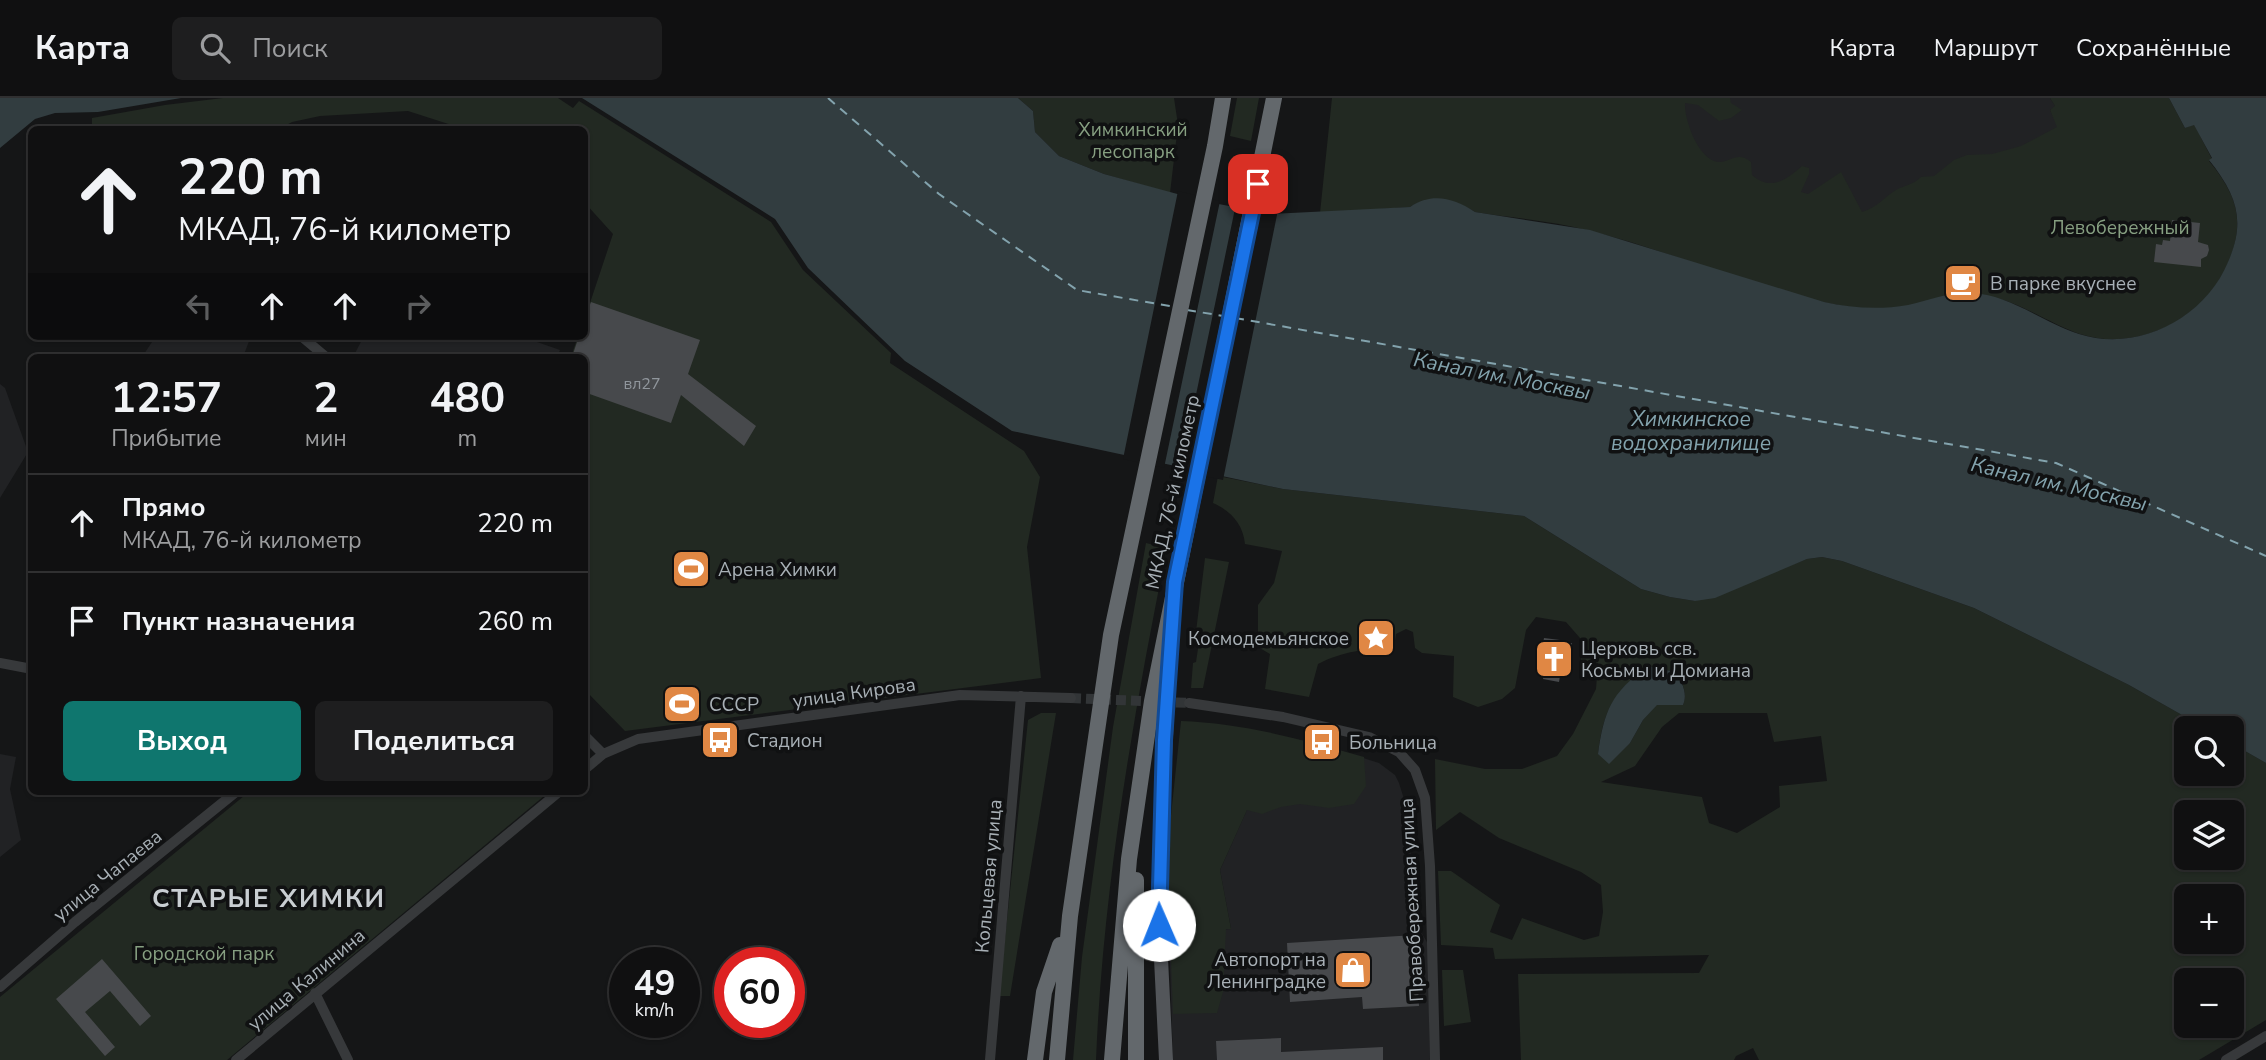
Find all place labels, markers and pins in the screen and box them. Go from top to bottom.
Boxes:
pin [1228,154,1288,214]
cafe icon: В парке вкуснее [1942,262,1984,304]
place label: В парке вкуснее [1990,271,2136,297]
sports icon: Арена Химки [670,548,712,590]
place label: Арена Химки [718,557,837,583]
place icon: Космодемьянское [1355,617,1397,659]
place label: Космодемьянское [1188,626,1349,652]
place label: Церковь ссв. Косьмы и Домиана [1581,636,1751,684]
church icon: Церковь ссв. Косьмы и Домиана [1533,638,1575,680]
sports icon: СССР [661,683,703,725]
place label: СССР [709,692,759,718]
bus stop icon: Стадион [699,719,741,761]
bus stop icon: Больница [1301,721,1343,763]
place label: Стадион [747,728,823,754]
place label: Больница [1349,730,1437,756]
place label: Автопорт на Ленинградке [1207,947,1326,995]
shop icon: Автопорт на Ленинградке [1332,949,1374,991]

